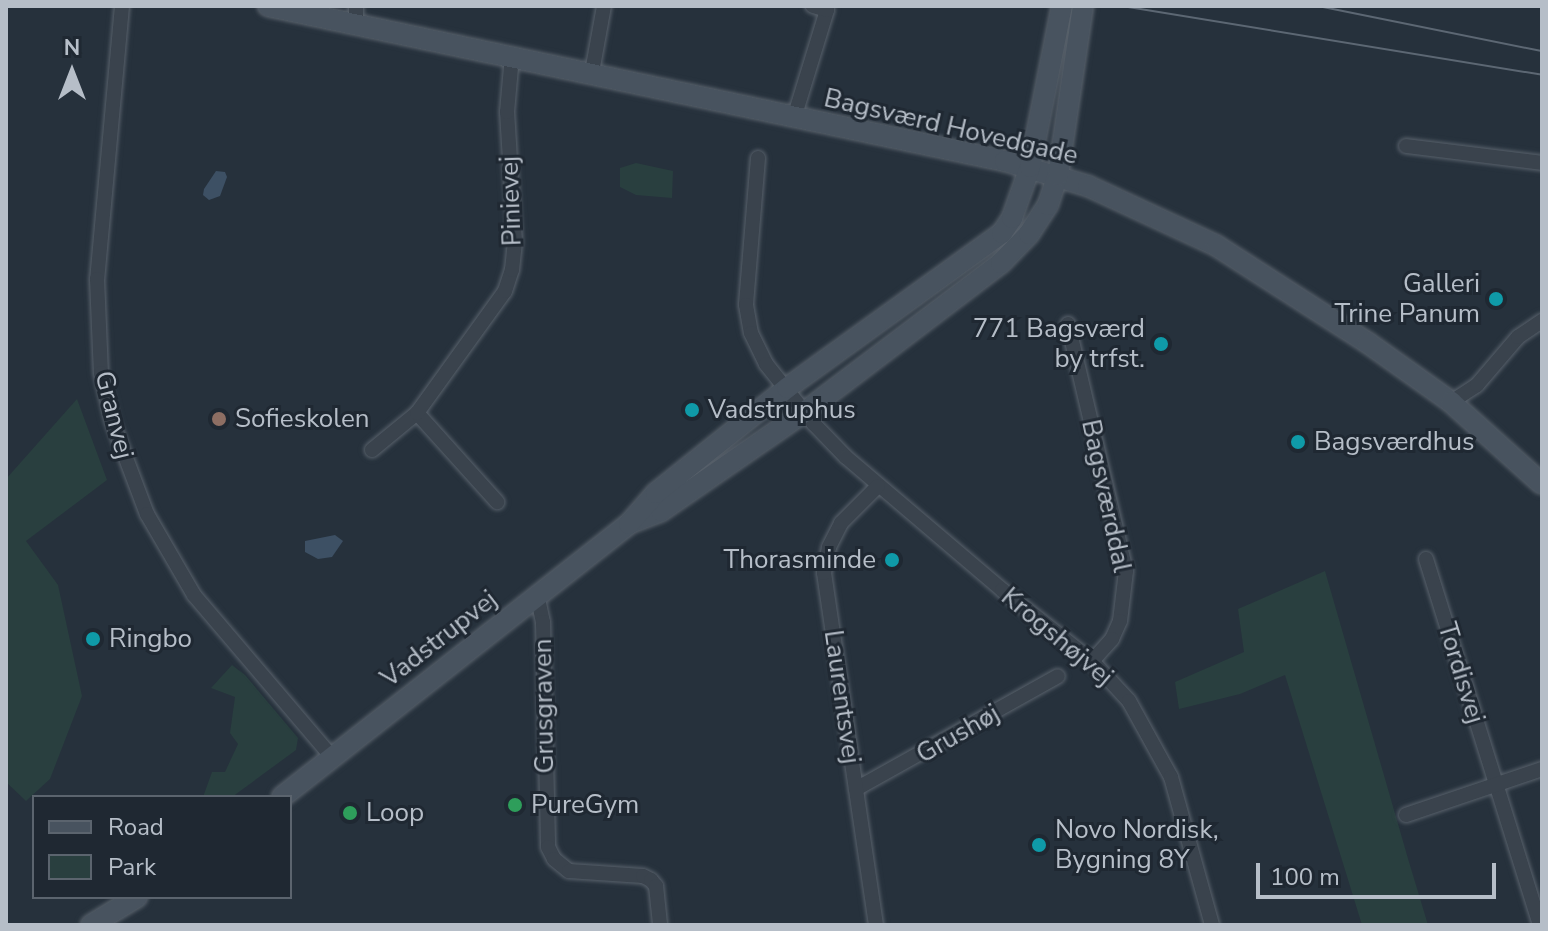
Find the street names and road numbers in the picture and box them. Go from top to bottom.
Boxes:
street label: Bagsværd Hovedgade [821,83,1081,171]
street label: Pinievej [494,155,528,247]
street label: Granvej [88,368,140,462]
street label: Bagsværddal [1075,417,1137,575]
street label: Krogshøjvej [995,581,1119,693]
street label: Vadstrupvej [375,584,503,694]
street label: Tordisvej [1431,619,1491,727]
street label: Laurentsvej [817,628,867,766]
street label: Grusgraven [527,638,561,774]
street label: Grushøj [911,698,1005,770]

